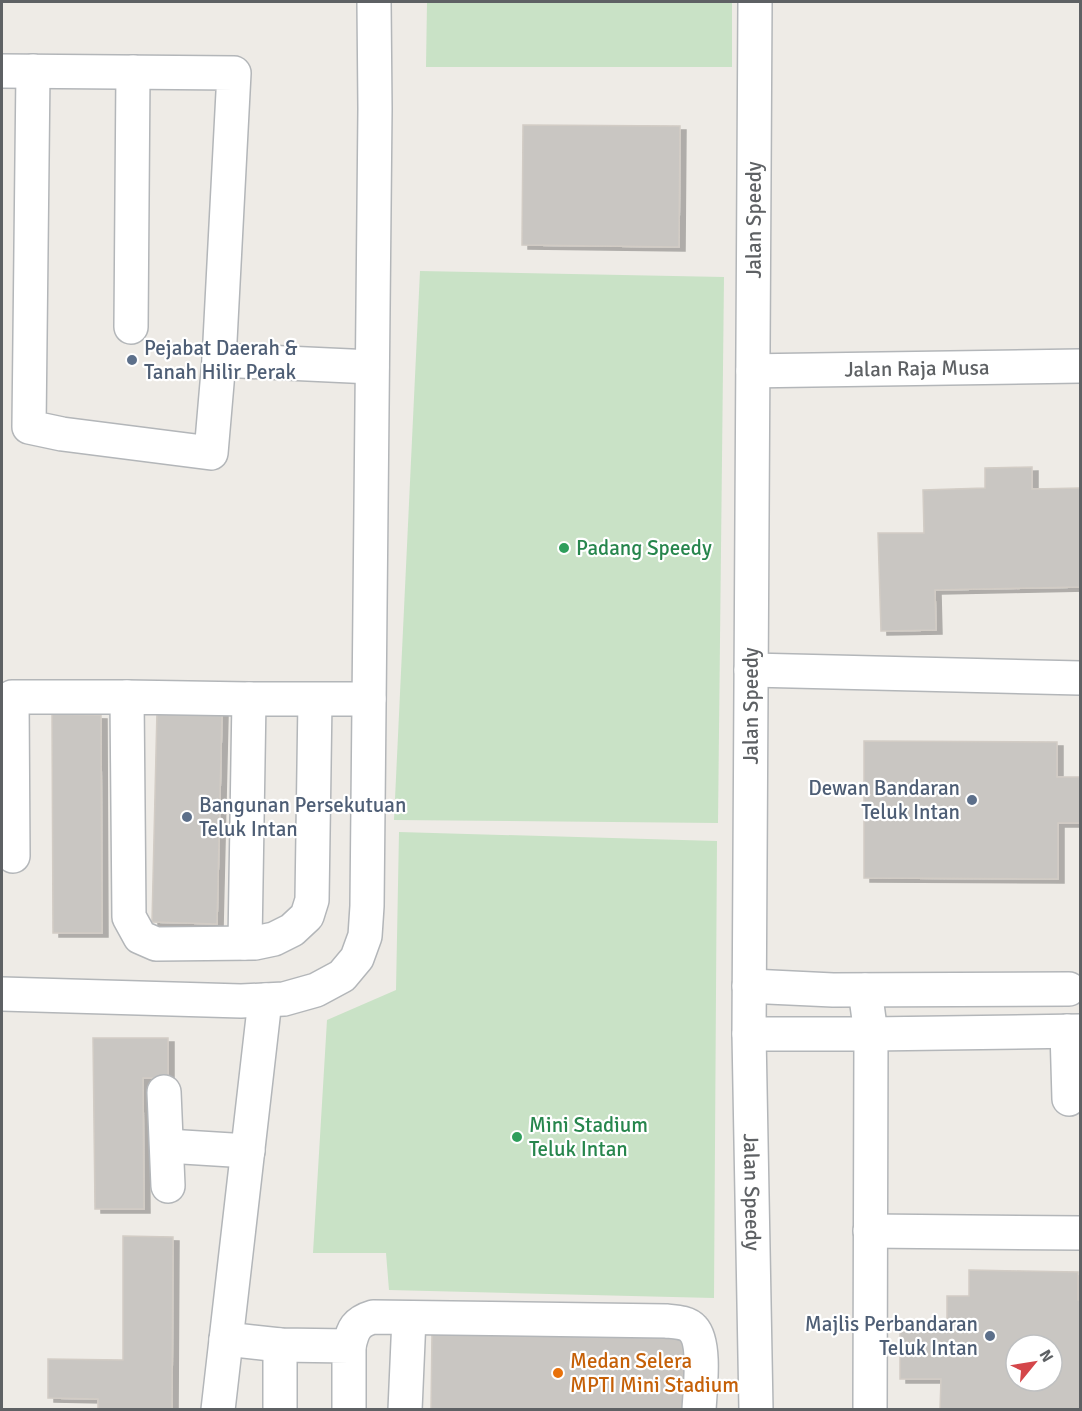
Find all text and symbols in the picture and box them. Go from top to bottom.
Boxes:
street label: Jalan Speedy [741,161,767,279]
place label: Pejabat Daerah & Tanah Hilir Perak [144,335,298,385]
marker: Pejabat Daerah & Tanah Hilir Perak [125,353,139,367]
street label: Jalan Raja Musa [844,354,990,383]
place label: Padang Speedy [576,535,712,561]
marker: Padang Speedy [557,541,571,555]
street label: Jalan Speedy [738,647,764,765]
place label: Dewan Bandaran Teluk Intan [808,775,960,825]
place label: Bangunan Persekutuan Teluk Intan [199,792,406,842]
marker: Dewan Bandaran Teluk Intan [965,793,979,807]
marker: Bangunan Persekutuan Teluk Intan [180,810,194,824]
place label: Mini Stadium Teluk Intan [529,1112,648,1162]
marker: Mini Stadium Teluk Intan [510,1130,524,1144]
street label: Jalan Speedy [738,1133,766,1251]
place label: Majlis Perbandaran Teluk Intan [805,1311,978,1361]
marker: Majlis Perbandaran Teluk Intan [983,1329,997,1343]
north arrow [1004,1333,1064,1393]
text: N [1035,1346,1058,1366]
place label: Medan Selera MPTI Mini Stadium [570,1348,739,1398]
marker: Medan Selera MPTI Mini Stadium [551,1366,565,1380]

